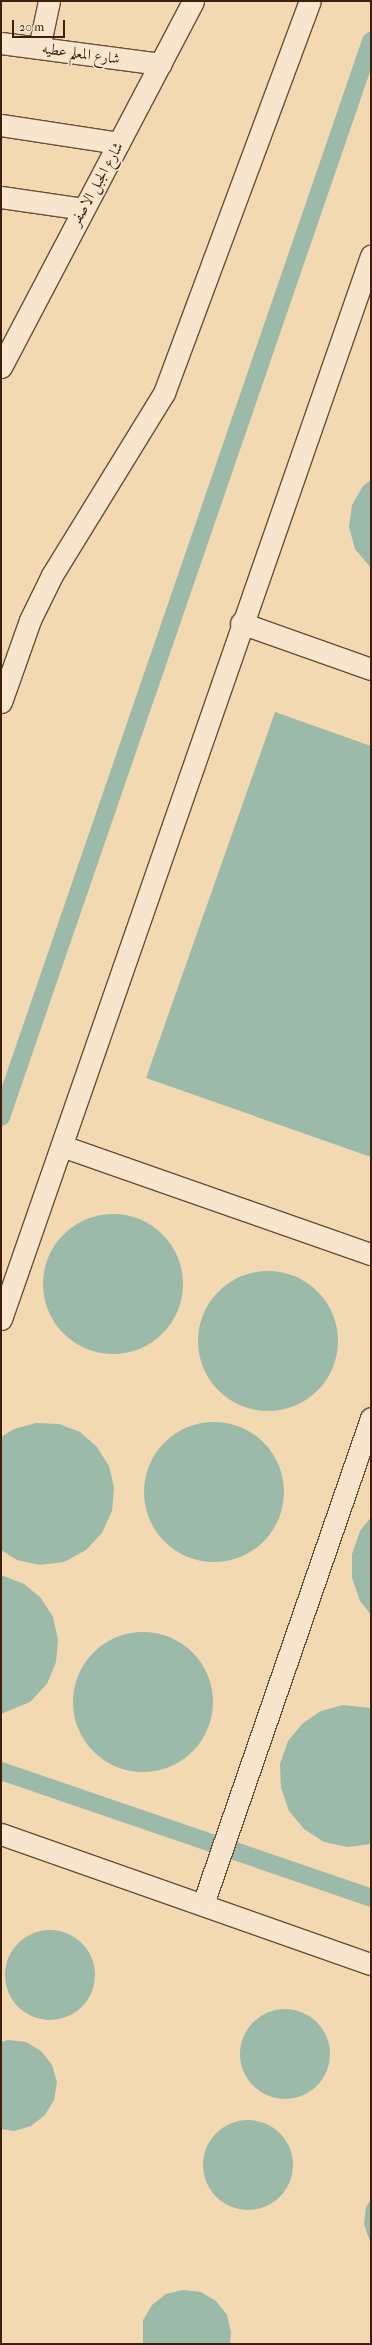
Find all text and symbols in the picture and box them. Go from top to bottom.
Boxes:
scale bar [14,12,67,38]
text: 20 m [19,20,44,34]
street label: شارع المعلم عطيه [41,40,121,68]
street label: شارع الجبل الاصفر [67,139,127,229]

